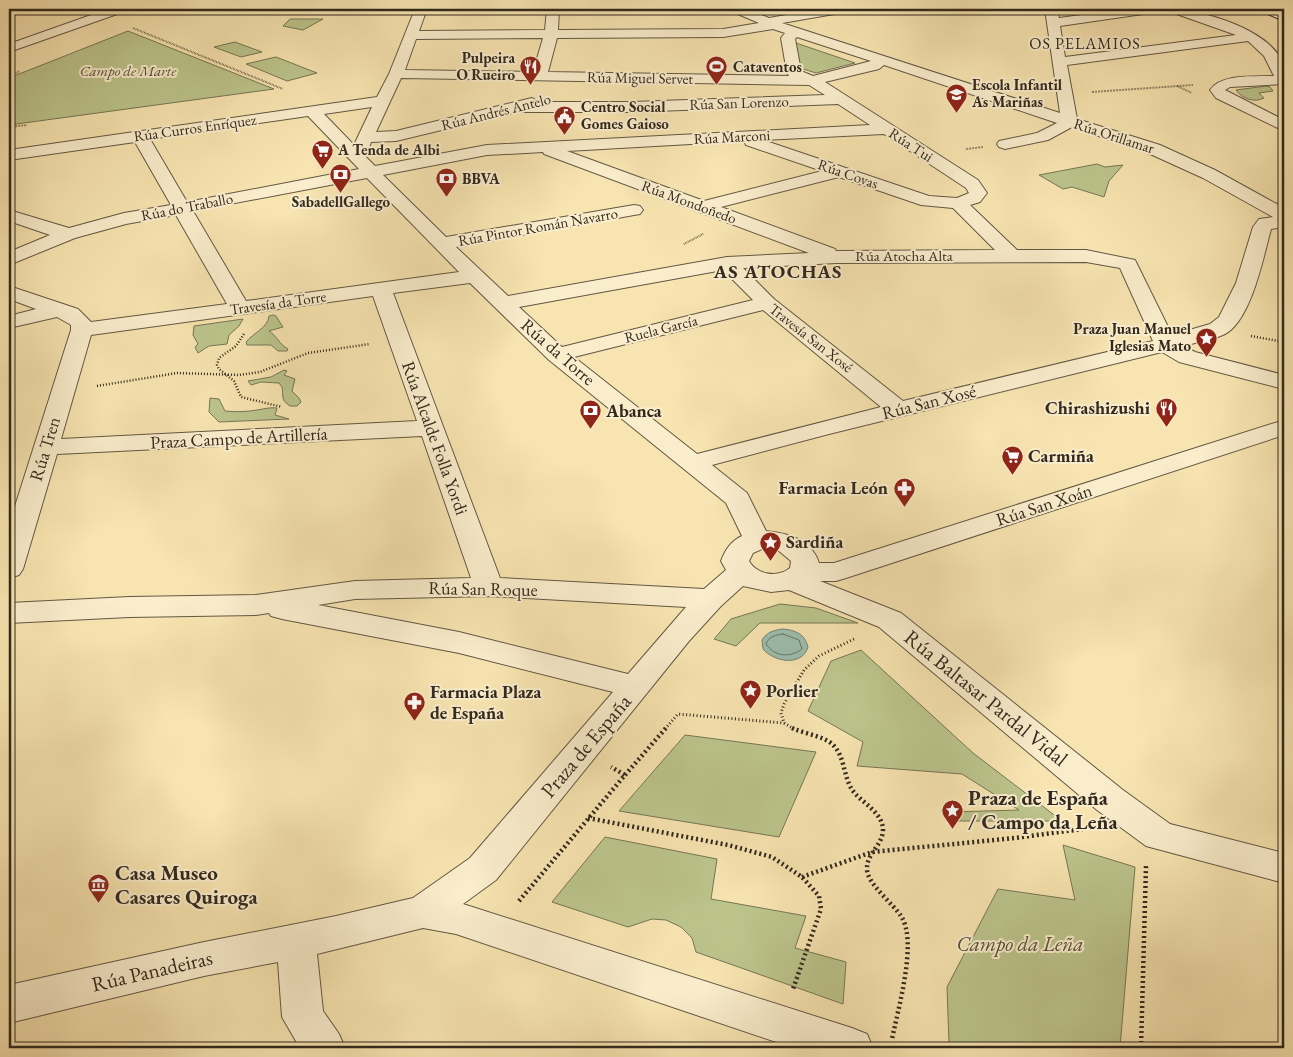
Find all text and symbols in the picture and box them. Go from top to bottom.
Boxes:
district label: OS PELAMIOS [1029,33,1141,54]
place label: Pulpeira O Rueiro [456,48,515,84]
restaurant icon: Pulpeira O Rueiro [519,55,543,86]
sports icon: Cataventos [705,55,729,86]
place label: Cataventos [733,57,802,76]
park label: Campo de Marte [80,61,177,80]
street label: Rúa Miguel Servet [587,67,694,88]
place label: Escola Infantil As Mariñas [971,75,1063,111]
school or university icon: Escola Infantil As Mariñas [944,82,968,113]
street label: Rúa Andrés Antelo [439,89,553,134]
street label: Rúa San Lorenzo [689,91,789,114]
place label: Centro Social Gomes Gaioso [581,97,669,133]
public building icon: Centro Social Gomes Gaioso [553,104,577,135]
street label: Rúa Curros Enríquez [132,109,258,146]
street label: Rúa Orillamar [1071,114,1157,157]
street label: Rúa Tui [885,123,937,166]
street label: Rúa Marconi [693,125,771,148]
supermarket icon: A Tenda de Albi [310,138,334,169]
place label: A Tenda de Albi [337,140,441,159]
street label: Rúa Covas [815,154,881,193]
bank icon: SabadellGallego [329,162,353,193]
bank icon: BBVA [434,167,458,198]
place label: BBVA [462,169,500,188]
street label: Rúa Mondoñedo [639,176,739,228]
street label: Rúa do Traballo [139,188,234,225]
place label: SabadellGallego [292,192,391,211]
street label: Rúa Pintor Román Navarro [457,203,619,250]
street label: Rúa Atocha Alta [855,246,953,265]
district label: AS ATOCHAS [713,259,842,284]
street label: Travesía da Torre [229,286,327,319]
street label: Travesía San Xosé [766,299,857,376]
street label: Ruela García [622,310,699,347]
street label: Rúa da Torre [516,313,600,390]
place label: Praza Juan Manuel Iglesias Mato [1073,319,1192,355]
place icon: Praza Juan Manuel Iglesias Mato [1195,326,1219,357]
street label: Rúa Alcalde Folla Yordi [397,358,474,518]
street label: Rúa San Xosé [879,379,978,424]
place label: Chirashizushi [1045,396,1151,419]
restaurant icon: Chirashizushi [1154,396,1178,427]
bank icon: Abanca [578,399,602,430]
place label: Abanca [605,399,662,422]
street label: Rúa Tren [24,414,65,484]
street label: Praza Campo de Artillería [150,421,329,454]
supermarket icon: Carmiña [1000,444,1024,475]
place label: Carmiña [1028,444,1094,467]
place label: Farmacia León [778,476,888,499]
pharmacy icon: Farmacia León [892,476,916,507]
street label: Rúa San Xoán [993,478,1095,531]
place icon: Sardiña [758,530,782,561]
place label: Sardiña [786,530,843,553]
street label: Rúa San Roque [428,576,538,601]
street label: Rúa Baltasar Pardal Vidal [899,623,1074,772]
place icon: Porlier [738,679,762,710]
place label: Porlier [766,679,819,702]
place label: Farmacia Plaza de España [430,680,541,724]
street label: Praza de España [534,688,637,803]
pharmacy icon: Farmacia Plaza de España [402,690,426,721]
place label: Praza de España / Campo da Leña [968,784,1118,835]
place icon: Praza de España / Campo da Leña [940,798,964,829]
place label: Casa Museo Casares Quiroga [115,859,259,910]
museum icon: Casa Museo Casares Quiroga [87,873,111,904]
park label: Campo da Leña [956,930,1084,957]
street label: Rúa Panadeiras [89,943,215,998]

